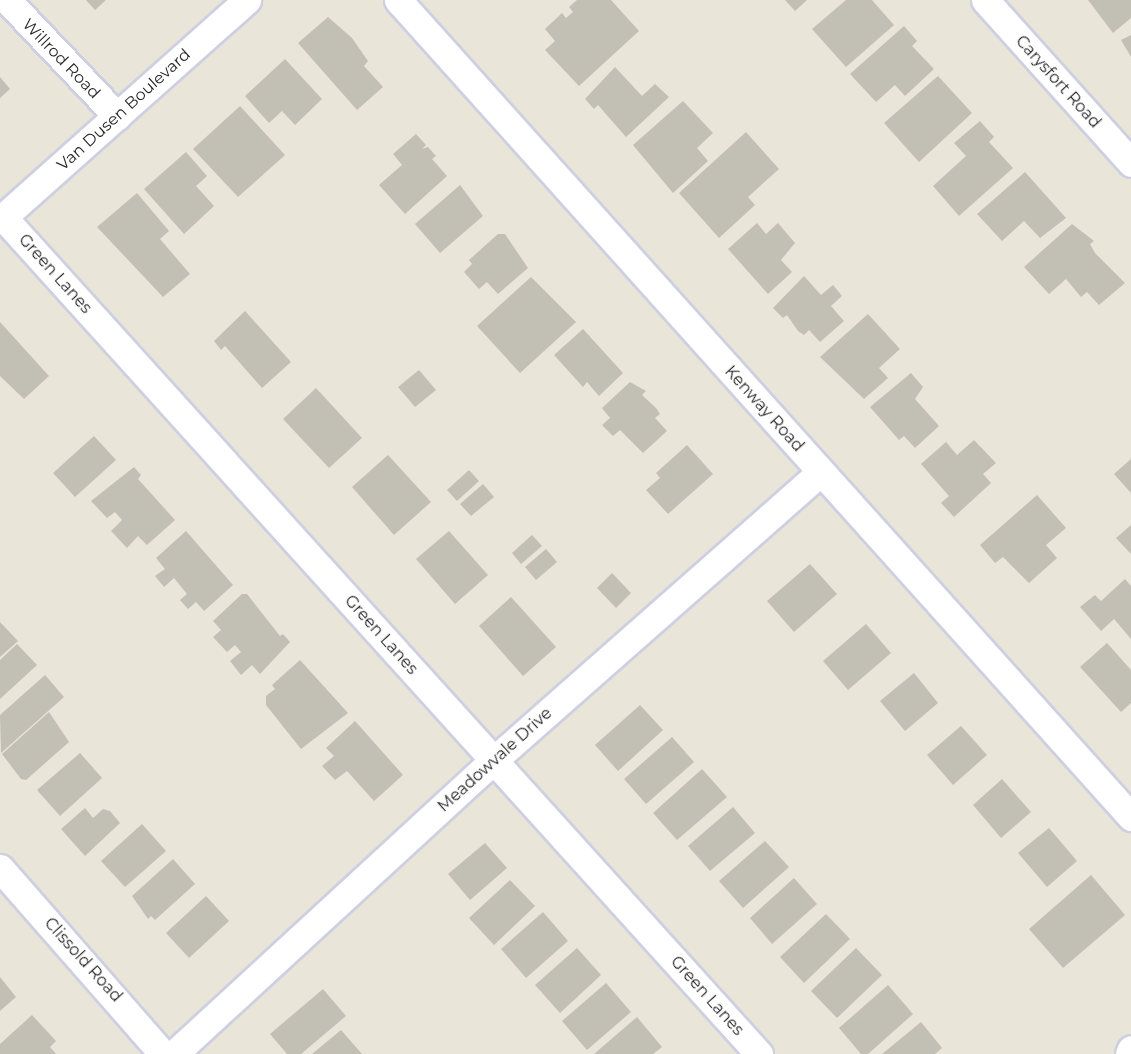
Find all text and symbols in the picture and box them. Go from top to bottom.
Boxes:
street label: Willrod Road [18,15,104,103]
street label: Carysfort Road [1011,32,1105,132]
street label: Van Dusen Boulevard [53,45,195,175]
street label: Green Lanes [14,230,96,318]
street label: Kenway Road [720,362,808,456]
street label: Green Lanes [340,591,422,679]
street label: Meadowvale Drive [434,704,556,816]
street label: Clissold Road [40,914,126,1006]
street label: Green Lanes [666,952,748,1040]

